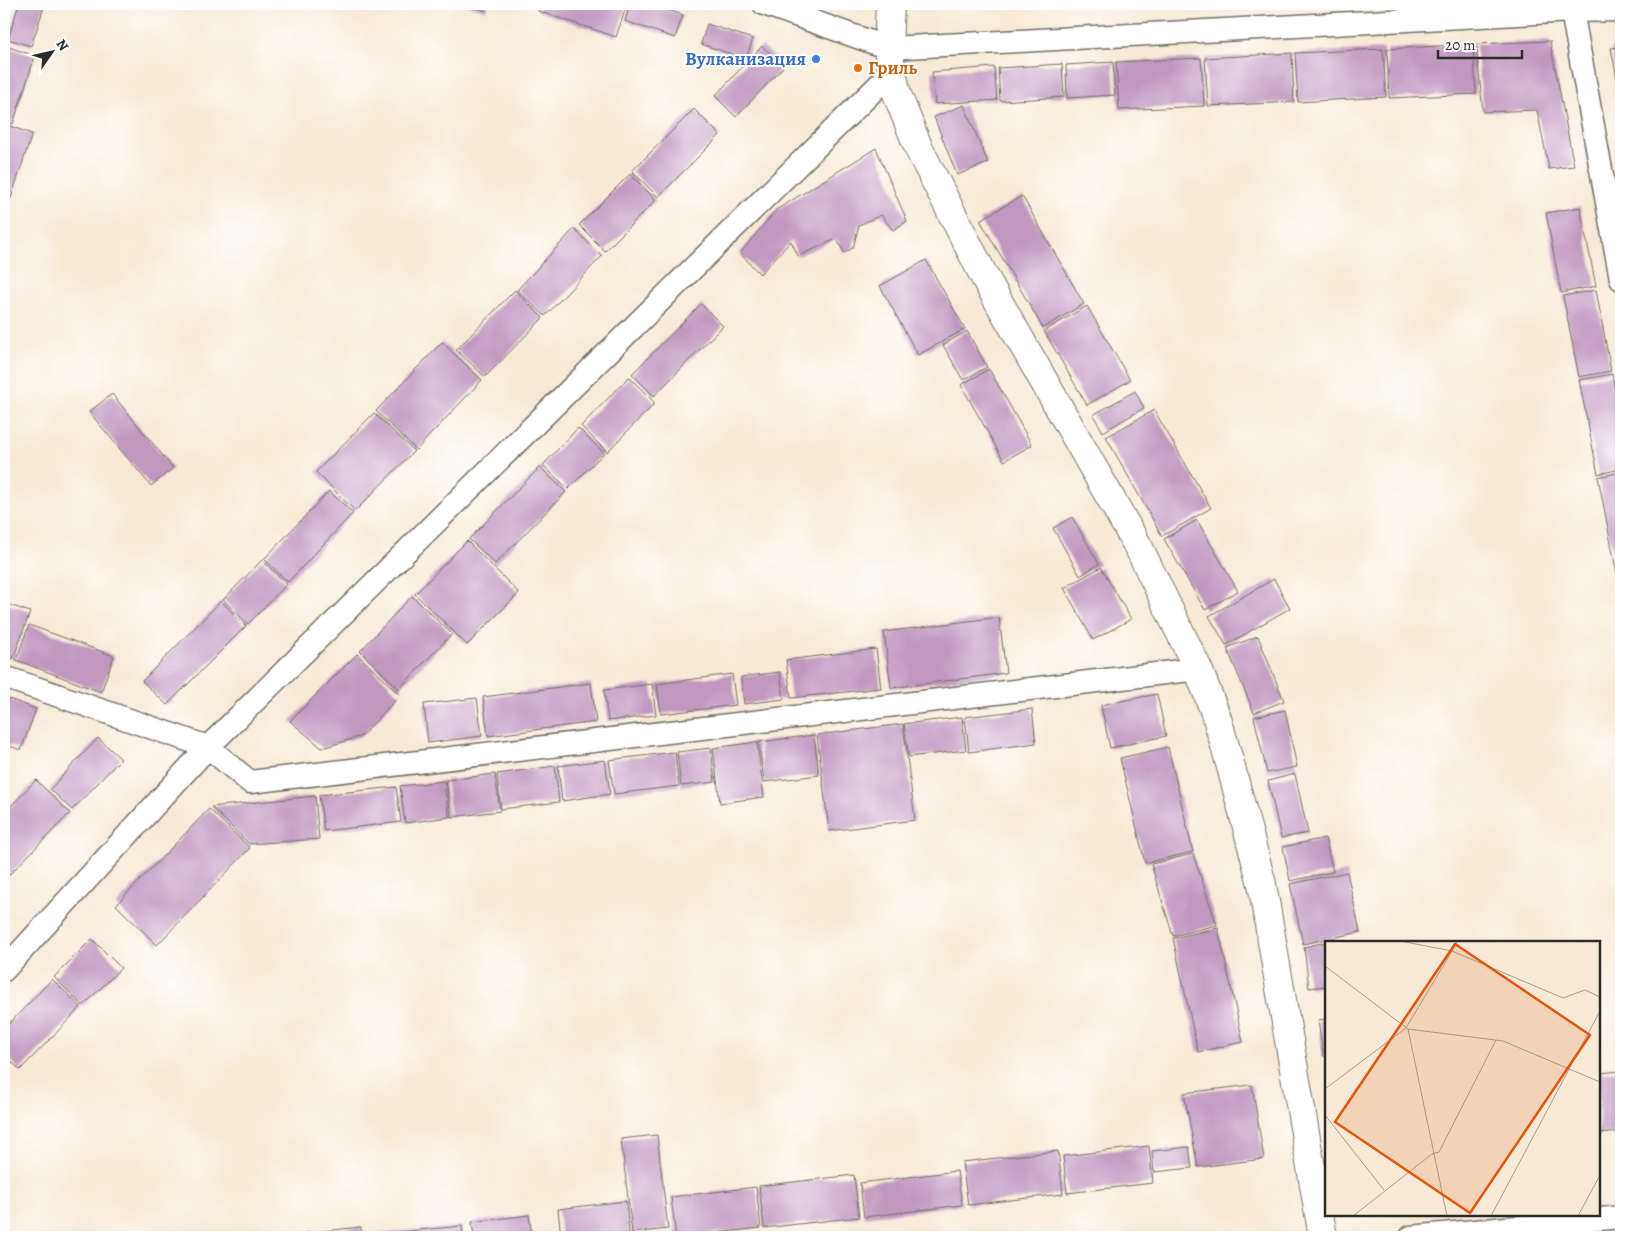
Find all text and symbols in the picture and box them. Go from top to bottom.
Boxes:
north arrow [28,28,78,78]
scale bar [1438,28,1521,60]
text: N [52,35,73,55]
text: 20 m [1445,35,1476,55]
place label: Вулканизация [685,46,806,72]
marker: Вулканизация [810,53,822,65]
place label: Гриль [868,55,917,81]
marker: Гриль [852,62,864,74]
inset map [1325,941,1600,1216]

